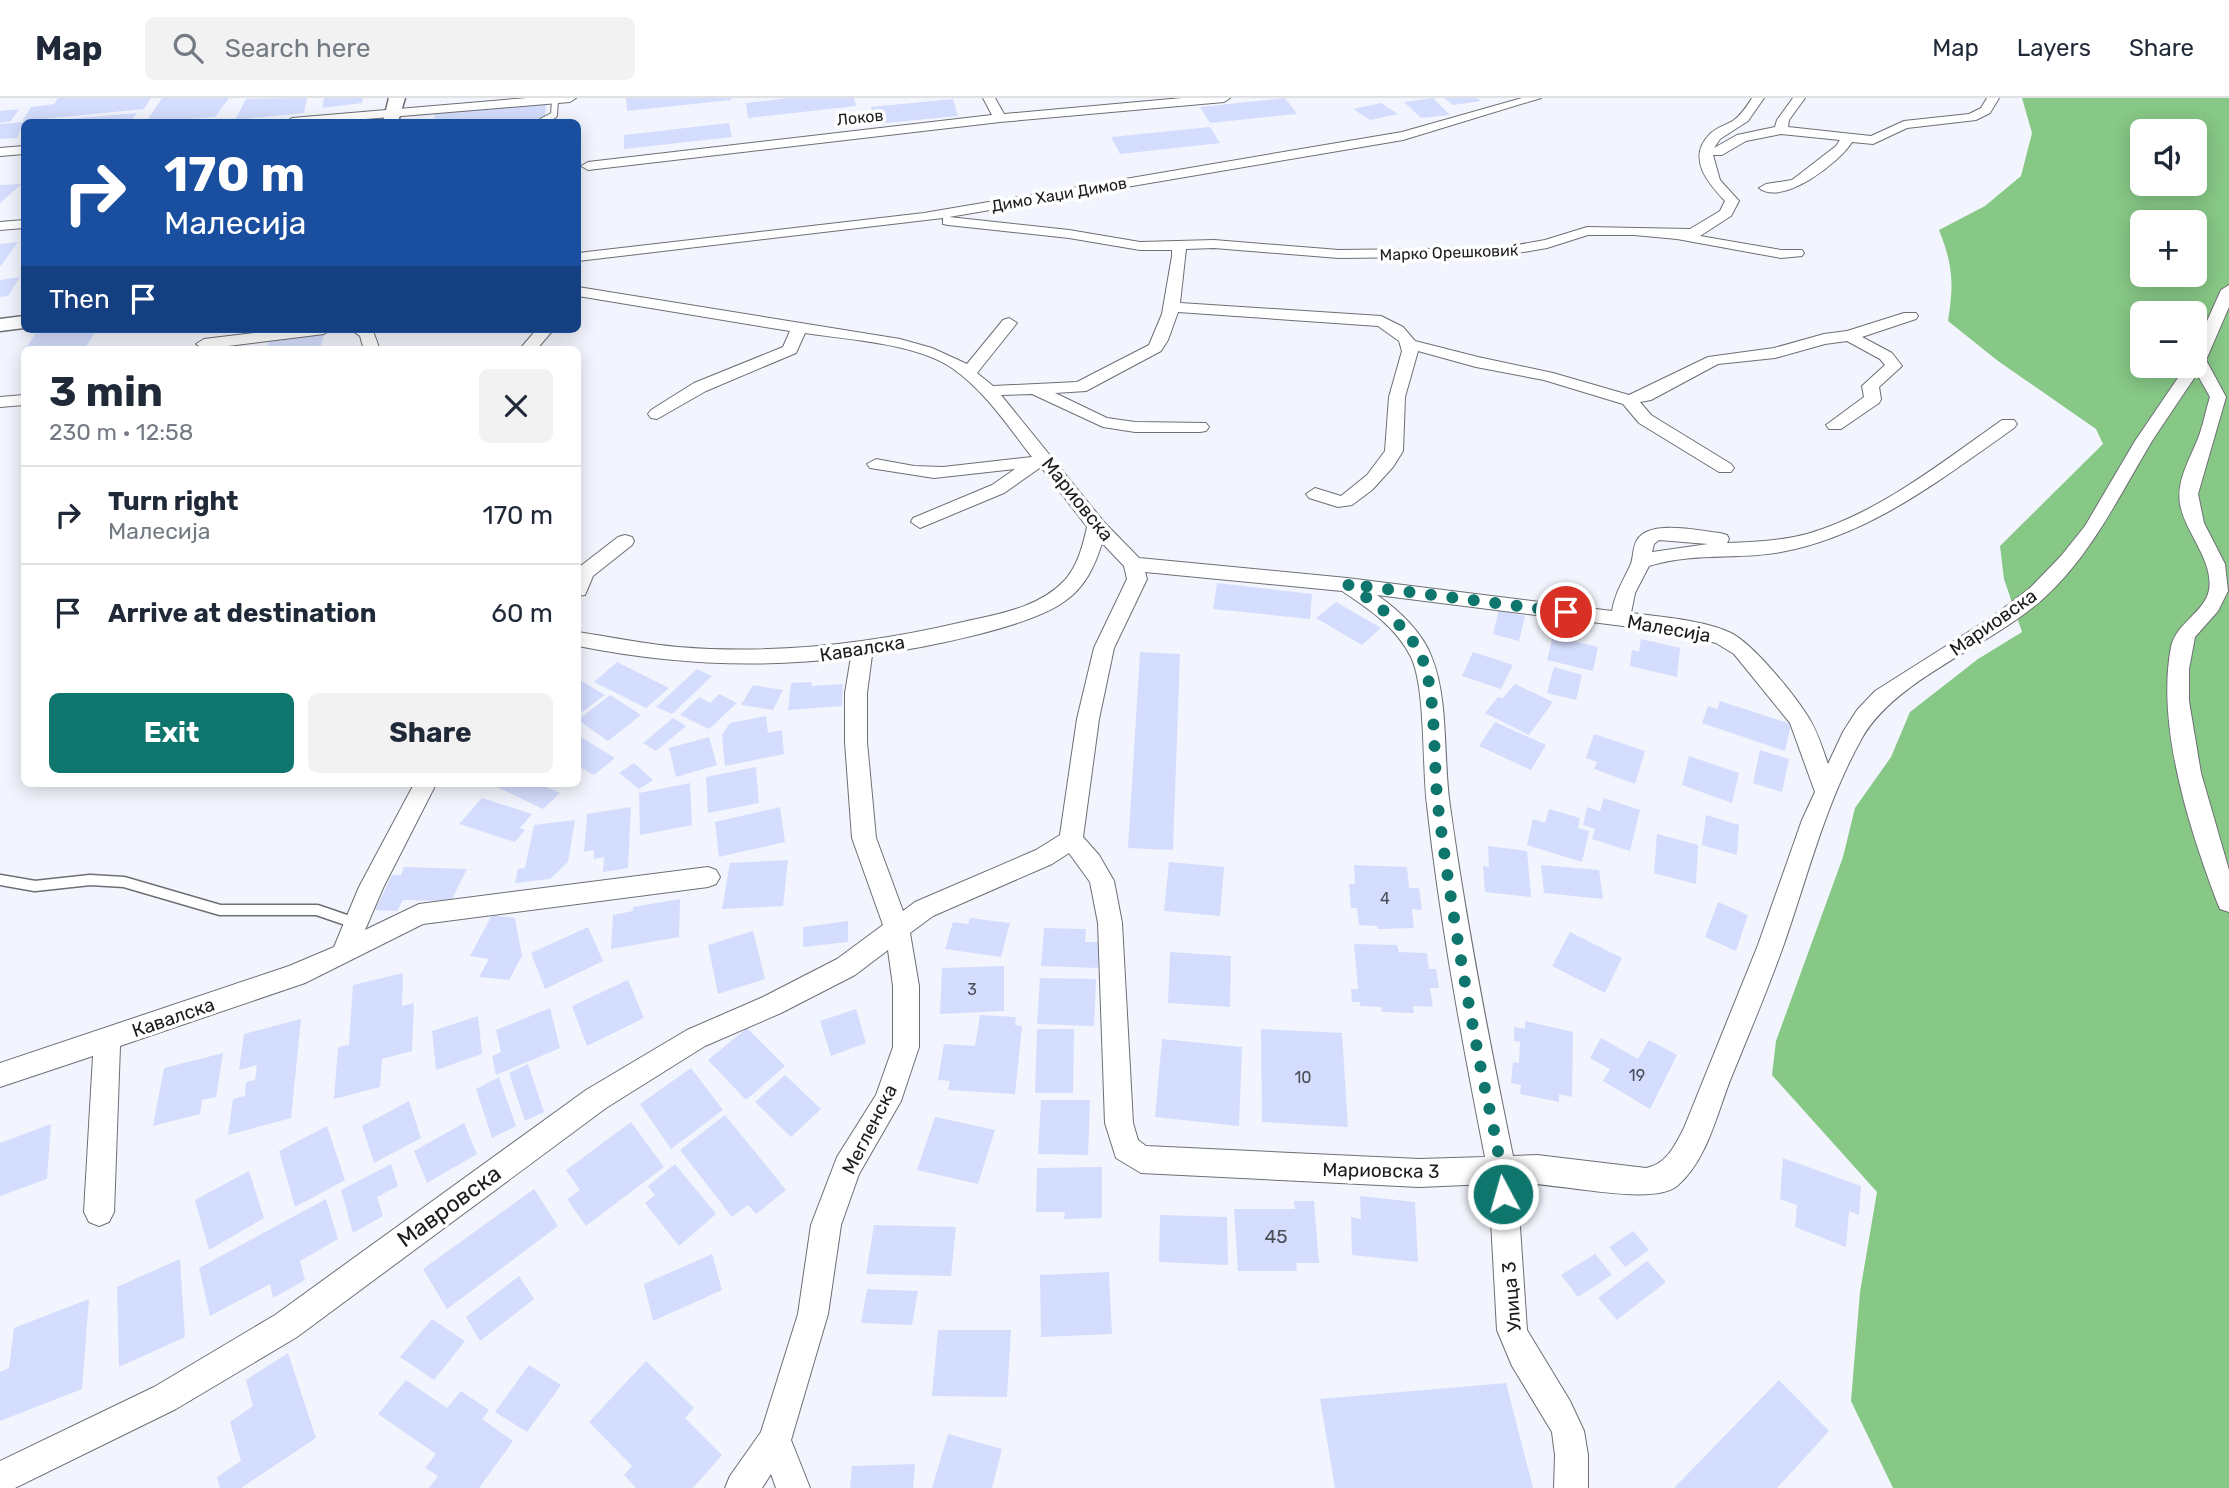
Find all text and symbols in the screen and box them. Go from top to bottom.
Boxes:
search box [145,17,635,80]
text: Map [35,29,103,68]
icon: search [169,29,207,67]
text: Search here [225,33,370,64]
text: Map [1932,34,1979,62]
text: Layers [2017,34,2091,62]
text: Share [2129,34,2194,62]
street label: Локов [836,106,884,129]
map controls [2130,119,2207,378]
button: sound [2130,119,2207,196]
text: 170 m [164,145,305,203]
icon: right [49,147,140,238]
street label: Димо Хаџи Димов [990,173,1128,216]
text: Малесија [164,204,307,242]
button: + [2130,210,2207,287]
street label: Марко Орешковиќ [1379,241,1519,264]
icon: arrive [124,280,162,318]
text: Then [49,284,110,315]
button: − [2130,301,2207,378]
text: 3 min [49,367,163,417]
button: close [479,369,553,443]
text: 230 m · 12:58 [49,418,193,446]
street label: Мариовска [1037,453,1118,546]
text: Turn right [108,486,238,517]
icon: right [49,496,87,534]
text: 170 m [483,500,553,531]
text: Малесија [108,517,210,545]
pin [1536,582,1596,642]
street label: Мариовска [1945,584,2041,661]
icon: arrive [1547,593,1585,631]
icon: arrive [49,594,87,632]
text: Arrive at destination [108,598,376,629]
text: 60 m [491,598,553,629]
street label: Малесија [1625,610,1713,647]
street label: Кавалска [818,630,906,667]
button: Exit [49,693,294,773]
button: Share [308,693,553,773]
house number: 4 [1380,889,1390,908]
house number: 3 [967,980,977,999]
street label: Кавалска [129,993,218,1042]
house number: 19 [1629,1066,1645,1085]
house number: 10 [1294,1068,1312,1087]
street label: Мегленска [837,1080,902,1178]
position arrow [1466,1157,1540,1231]
street label: Мариовска 3 [1322,1158,1440,1183]
street label: Мавровска [392,1159,506,1253]
house number: 45 [1264,1225,1288,1248]
street label: Улица 3 [1497,1261,1526,1333]

